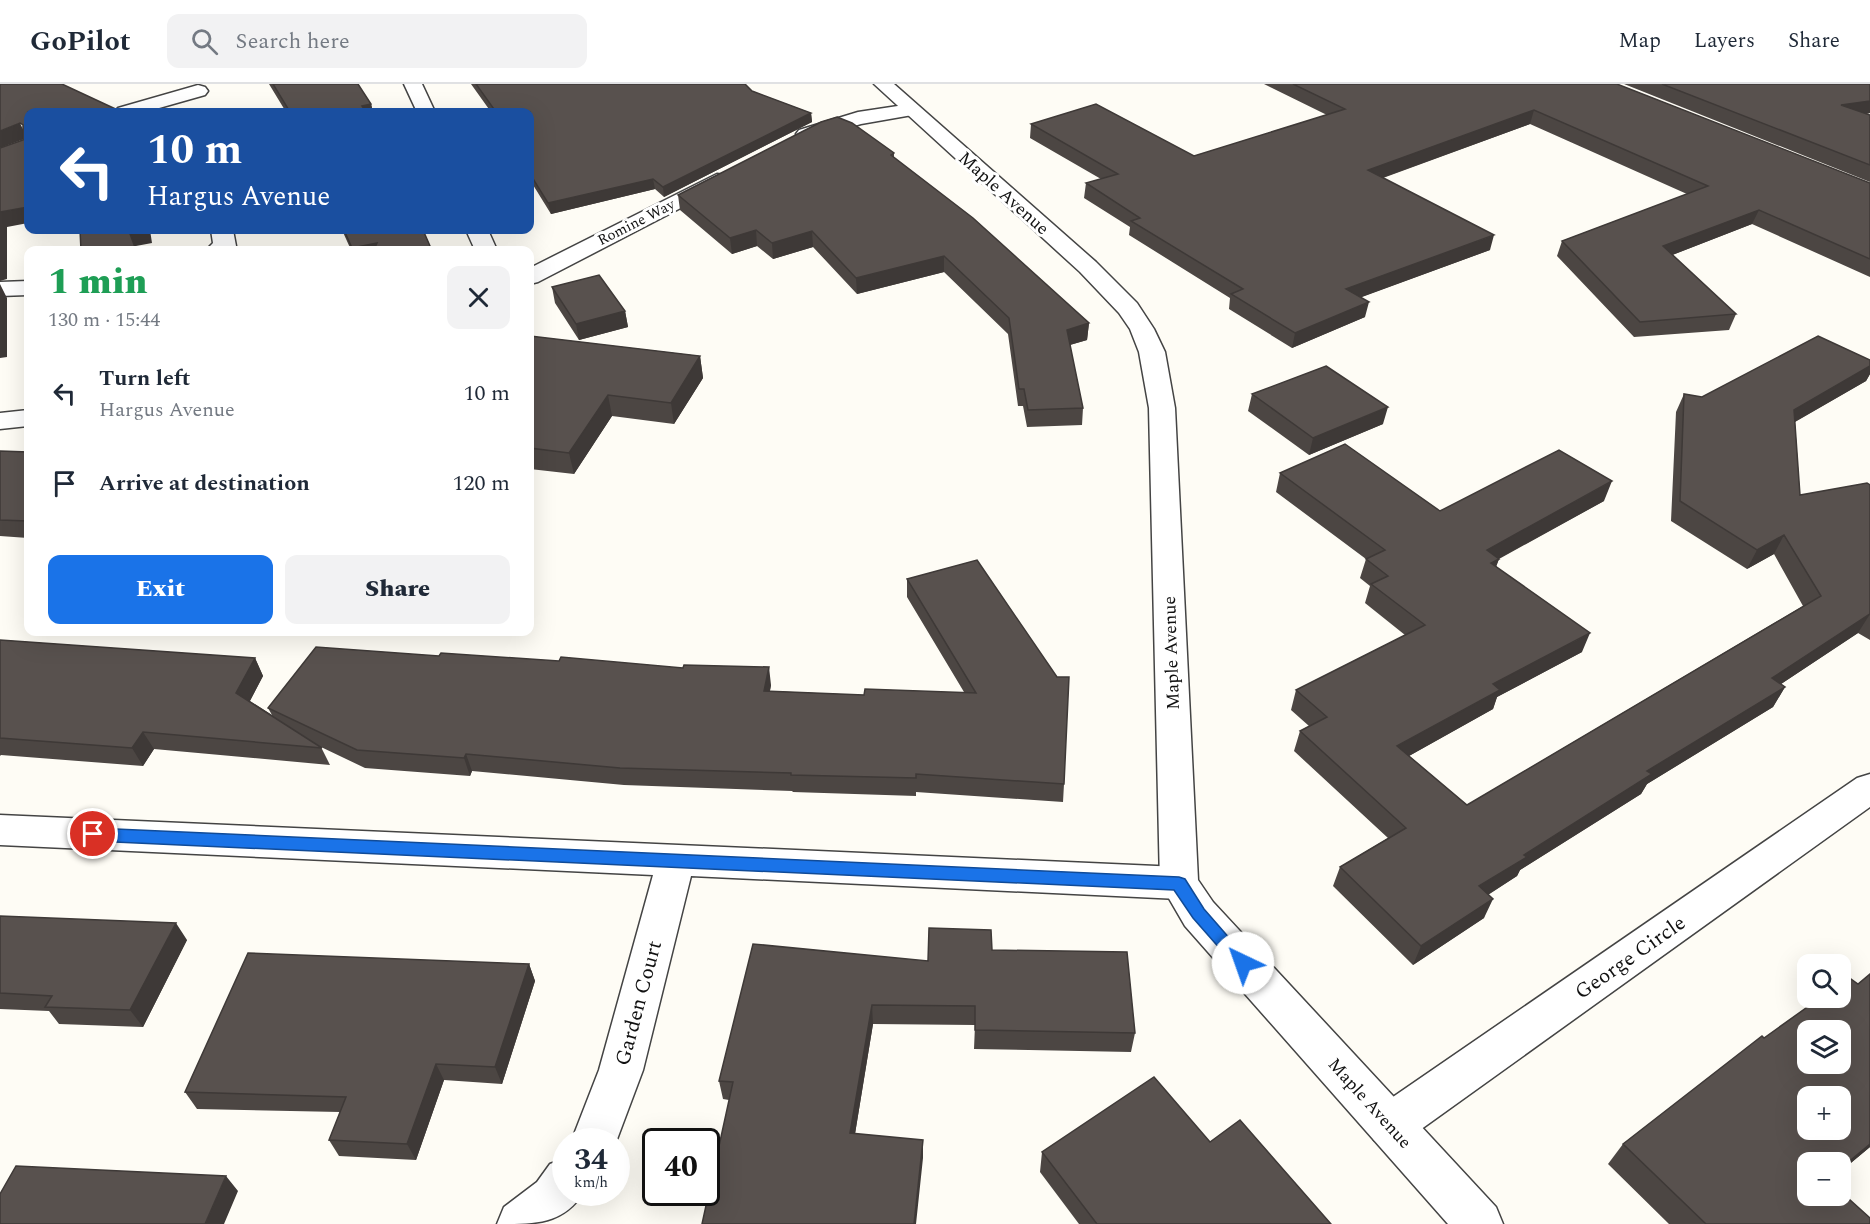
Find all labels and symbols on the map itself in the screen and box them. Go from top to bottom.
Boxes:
street label: Maple Avenue [952,145,1055,242]
street label: Romine Way [594,193,680,252]
street label: Maple Avenue [1156,595,1187,711]
pin [67,808,118,859]
street label: George Circle [1568,908,1693,1008]
position arrow [1211,931,1275,995]
street label: Garden Court [607,937,671,1069]
street label: Maple Avenue [1321,1052,1418,1155]
speed limit sign: 40 [642,1128,720,1206]

